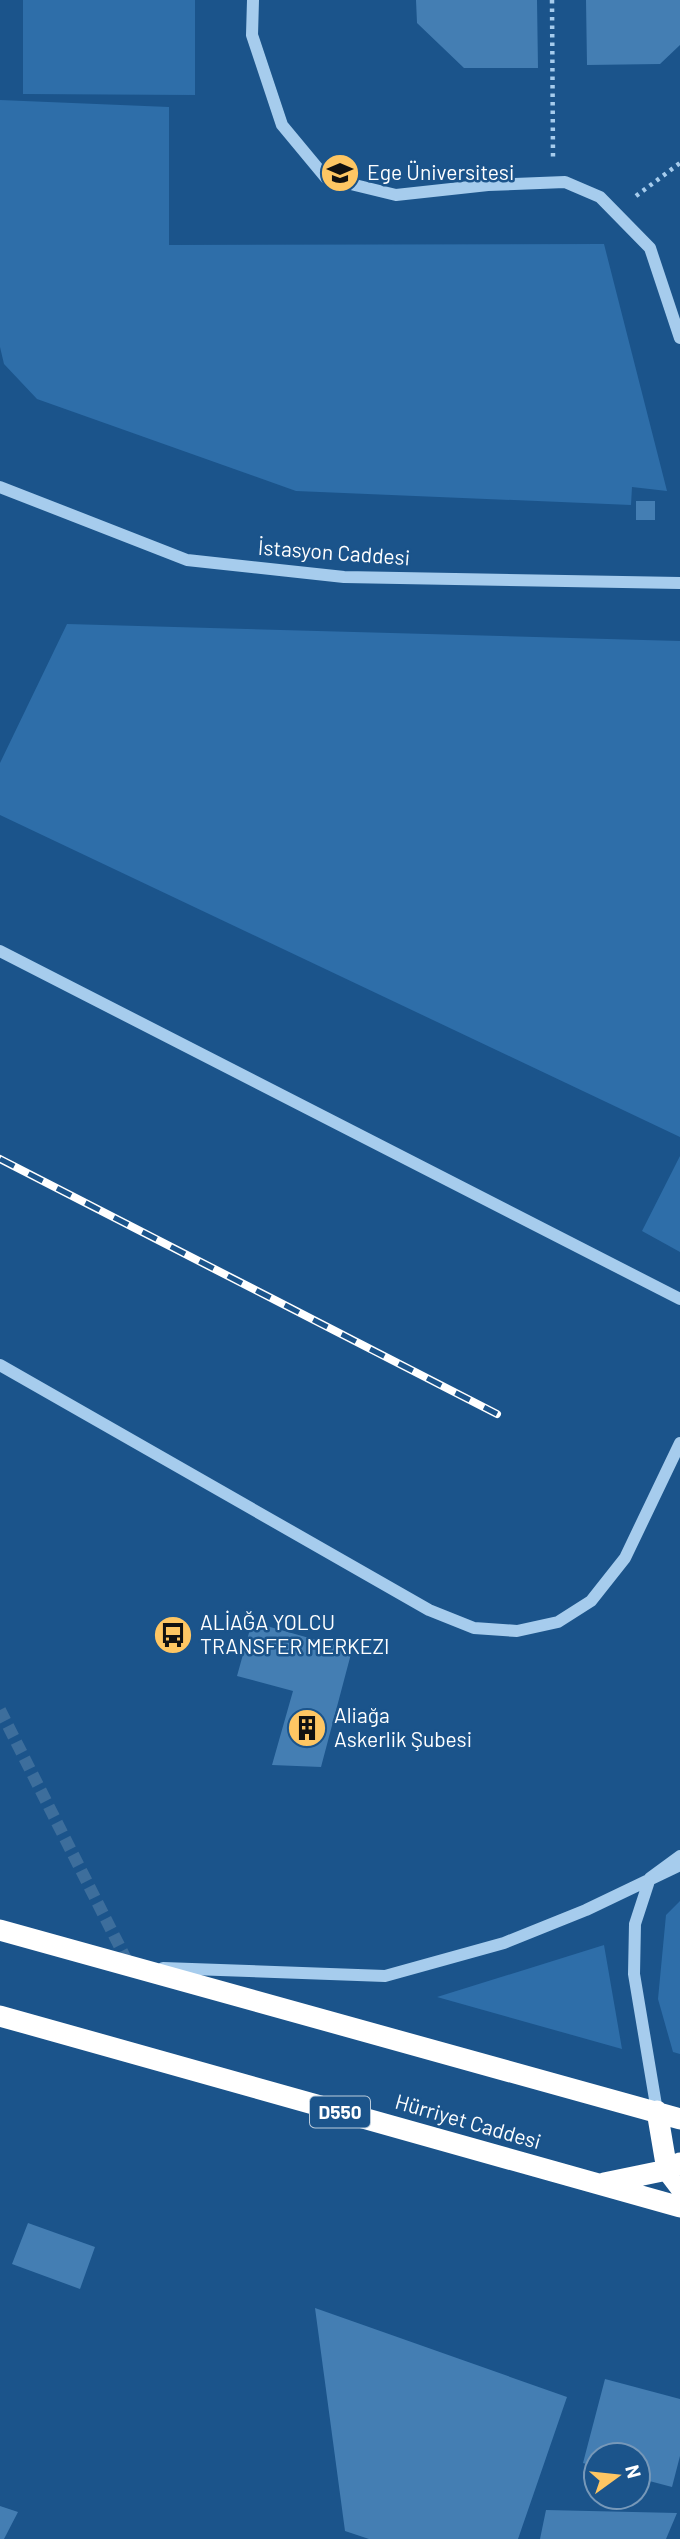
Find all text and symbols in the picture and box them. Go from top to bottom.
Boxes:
school or university icon: Ege Üniversitesi [319,152,361,194]
place label: Ege Üniversitesi [367,159,514,184]
street label: İstasyon Caddesi [257,534,411,569]
place label: ALİAĞA YOLCU TRANSFER MERKEZI [200,1609,390,1658]
bus stop icon: ALİAĞA YOLCU TRANSFER MERKEZI [152,1614,194,1656]
place label: Aliağa Askerlik Şubesi [334,1702,472,1751]
building icon: Aliağa Askerlik Şubesi [286,1707,328,1749]
street label: Hürriyet Caddesi [393,2088,544,2153]
road number: D550 [310,2096,370,2128]
north arrow [582,2441,652,2511]
text: N [621,2462,647,2481]

